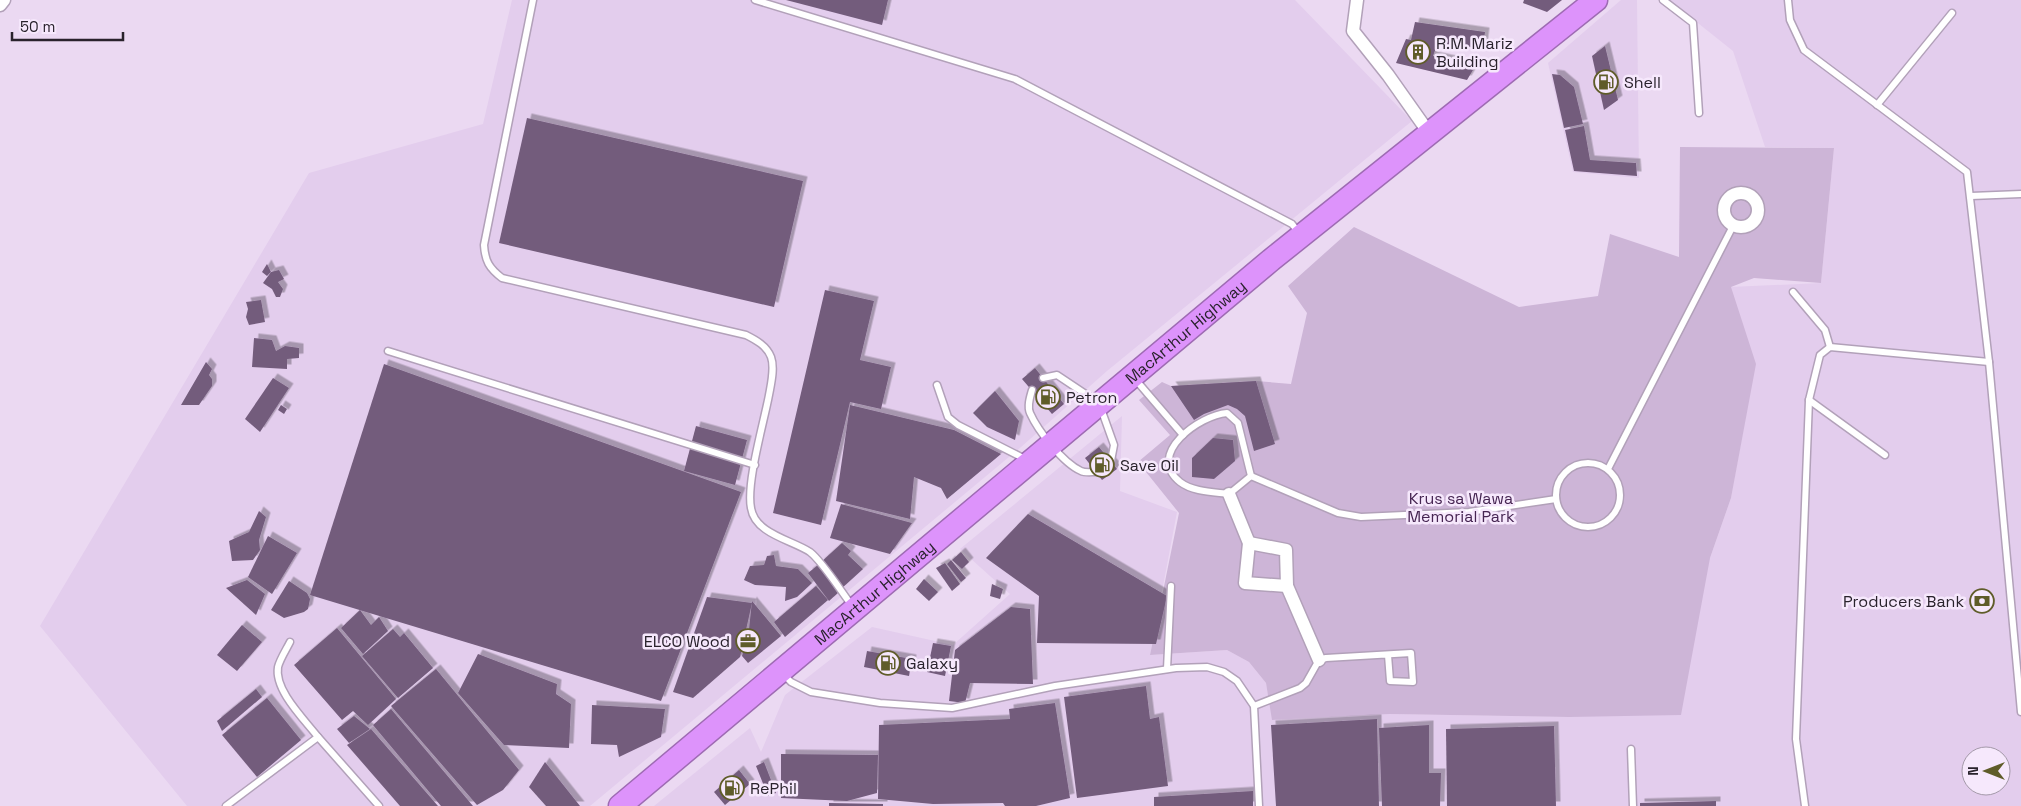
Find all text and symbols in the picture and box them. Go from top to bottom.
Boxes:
scale bar [12,10,124,42]
text: 50 m [20,17,55,36]
place label: R.M. Mariz Building [1436,33,1513,72]
building icon: R.M. Mariz Building [1405,39,1431,65]
fuel station icon: Shell [1593,69,1619,95]
place label: Shell [1624,72,1661,93]
street label: MacArthur Highway [1121,275,1250,388]
fuel station icon: Petron [1035,384,1061,410]
place label: Petron [1066,387,1117,408]
fuel station icon: Save Oil [1089,452,1115,478]
place label: Save Oil [1120,455,1179,476]
park label: Krus sa Wawa Memorial Park [1407,488,1515,527]
street label: MacArthur Highway [810,536,939,649]
bank icon: Producers Bank [1969,588,1995,614]
place label: Producers Bank [1843,591,1964,612]
office icon: ELCO Wood [735,628,761,654]
place label: ELCO Wood [644,631,730,652]
fuel station icon: Galaxy [875,650,901,676]
place label: Galaxy [906,653,958,674]
north arrow [1961,746,2011,796]
text: N [1964,766,1982,776]
fuel station icon: RePhil [719,775,745,801]
place label: RePhil [750,778,797,799]

